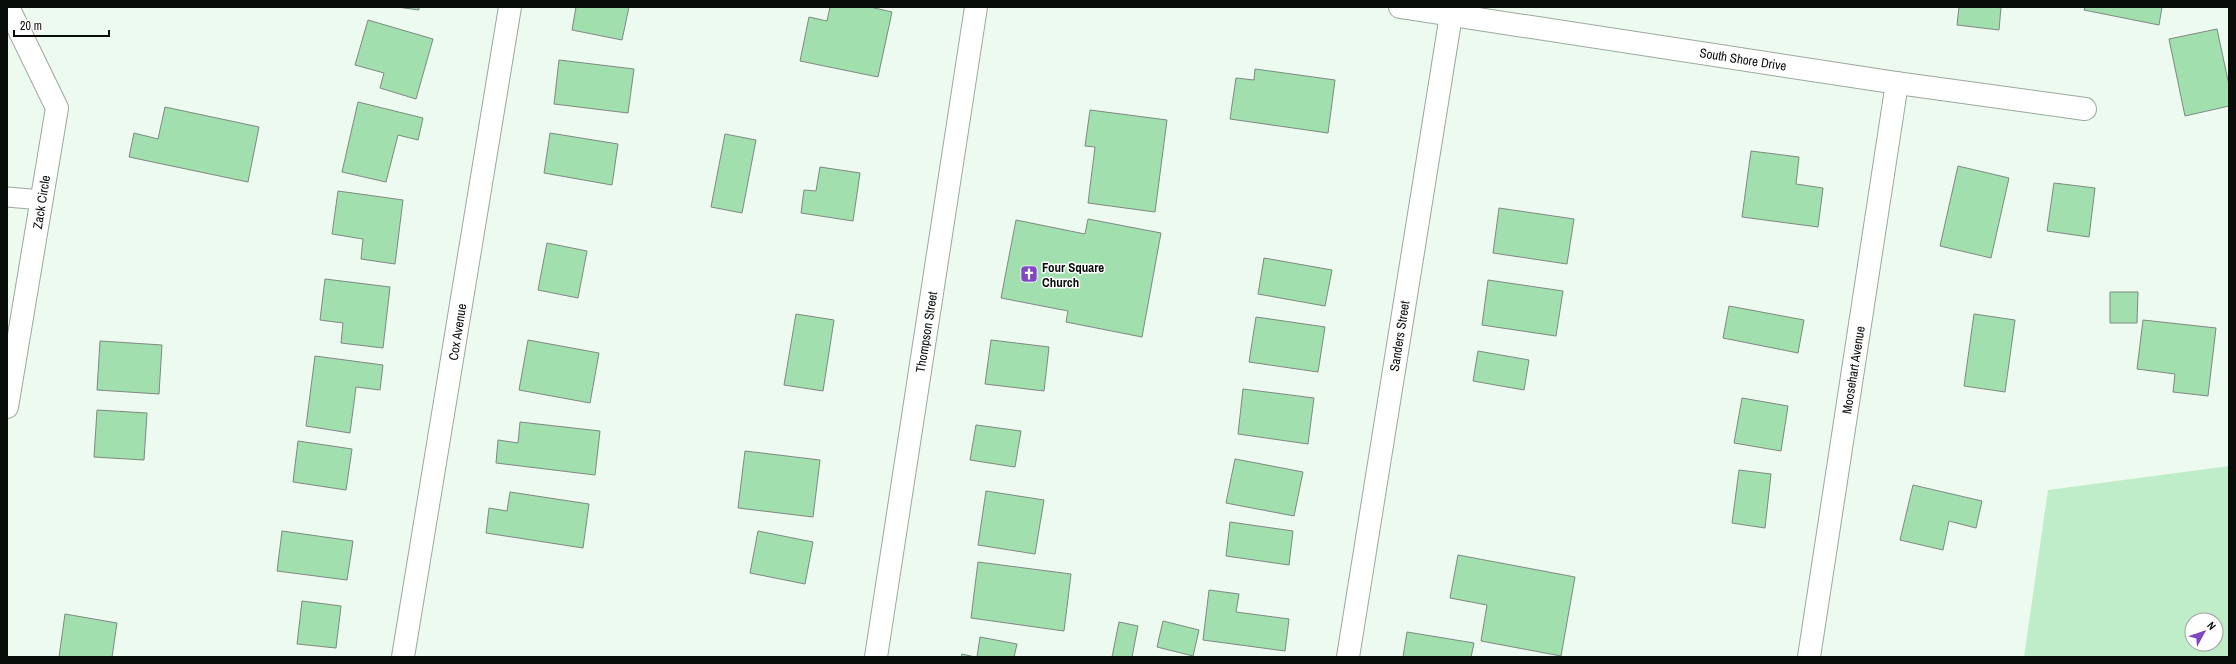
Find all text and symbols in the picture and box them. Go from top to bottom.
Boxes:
scale bar [14,12,109,38]
text: 20 m [20,18,42,34]
street label: South Shore Drive [1698,44,1788,75]
street label: Zack Circle [29,174,54,230]
place label: Four Square Church [1042,259,1104,291]
church icon: Four Square Church [1019,264,1039,284]
street label: Thompson Street [912,290,941,374]
street label: Sanders Street [1386,300,1413,373]
street label: Cox Avenue [445,302,470,362]
street label: Moosehart Avenue [1838,325,1869,415]
north arrow [2184,612,2224,652]
text: N [2204,619,2219,633]

